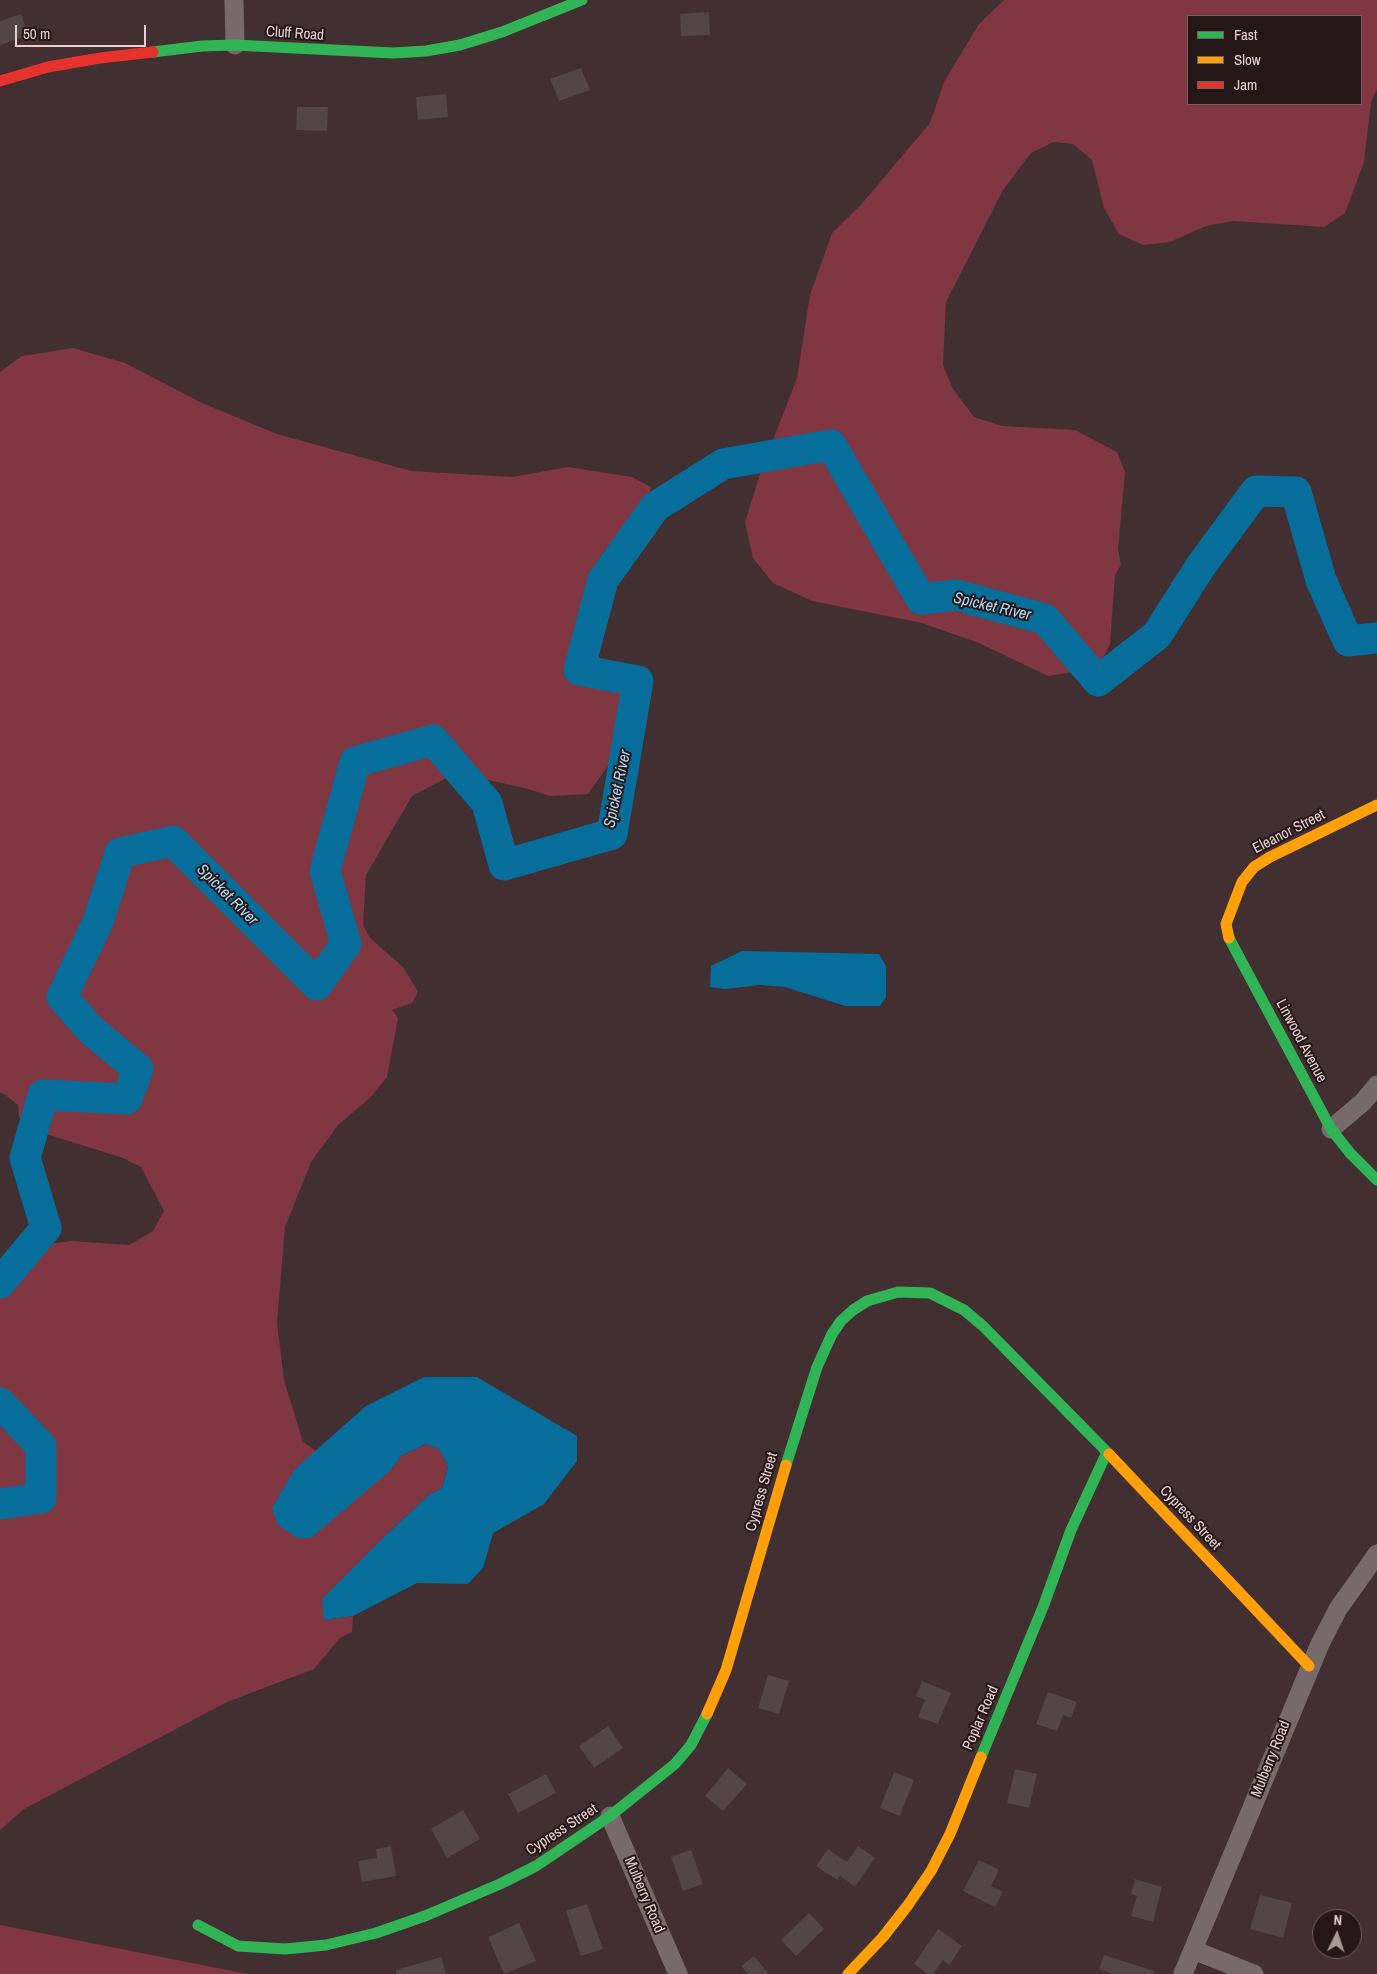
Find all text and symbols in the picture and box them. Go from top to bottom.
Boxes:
scale bar [18,15,149,47]
legend [1187,15,1362,105]
text: 50 m [23,23,50,44]
street label: Cluff Road [265,23,325,45]
text: Fast [1234,24,1257,45]
text: Slow [1234,49,1261,70]
text: Jam [1234,74,1257,95]
water label: Spicket River [951,589,1033,625]
water label: Spicket River [600,748,636,830]
street label: Eleanor Street [1250,806,1328,858]
water label: Spicket River [192,860,262,930]
street label: Linwood Avenue [1272,996,1330,1086]
street label: Cypress Street [742,1450,782,1534]
street label: Cypress Street [1156,1482,1224,1554]
street label: Poplar Road [959,1683,1003,1753]
street label: Mulberry Road [1248,1718,1294,1800]
street label: Cypress Street [523,1800,601,1860]
street label: Mulberry Road [620,1854,668,1936]
north arrow [1312,1909,1362,1959]
text: N [1333,1911,1343,1929]

